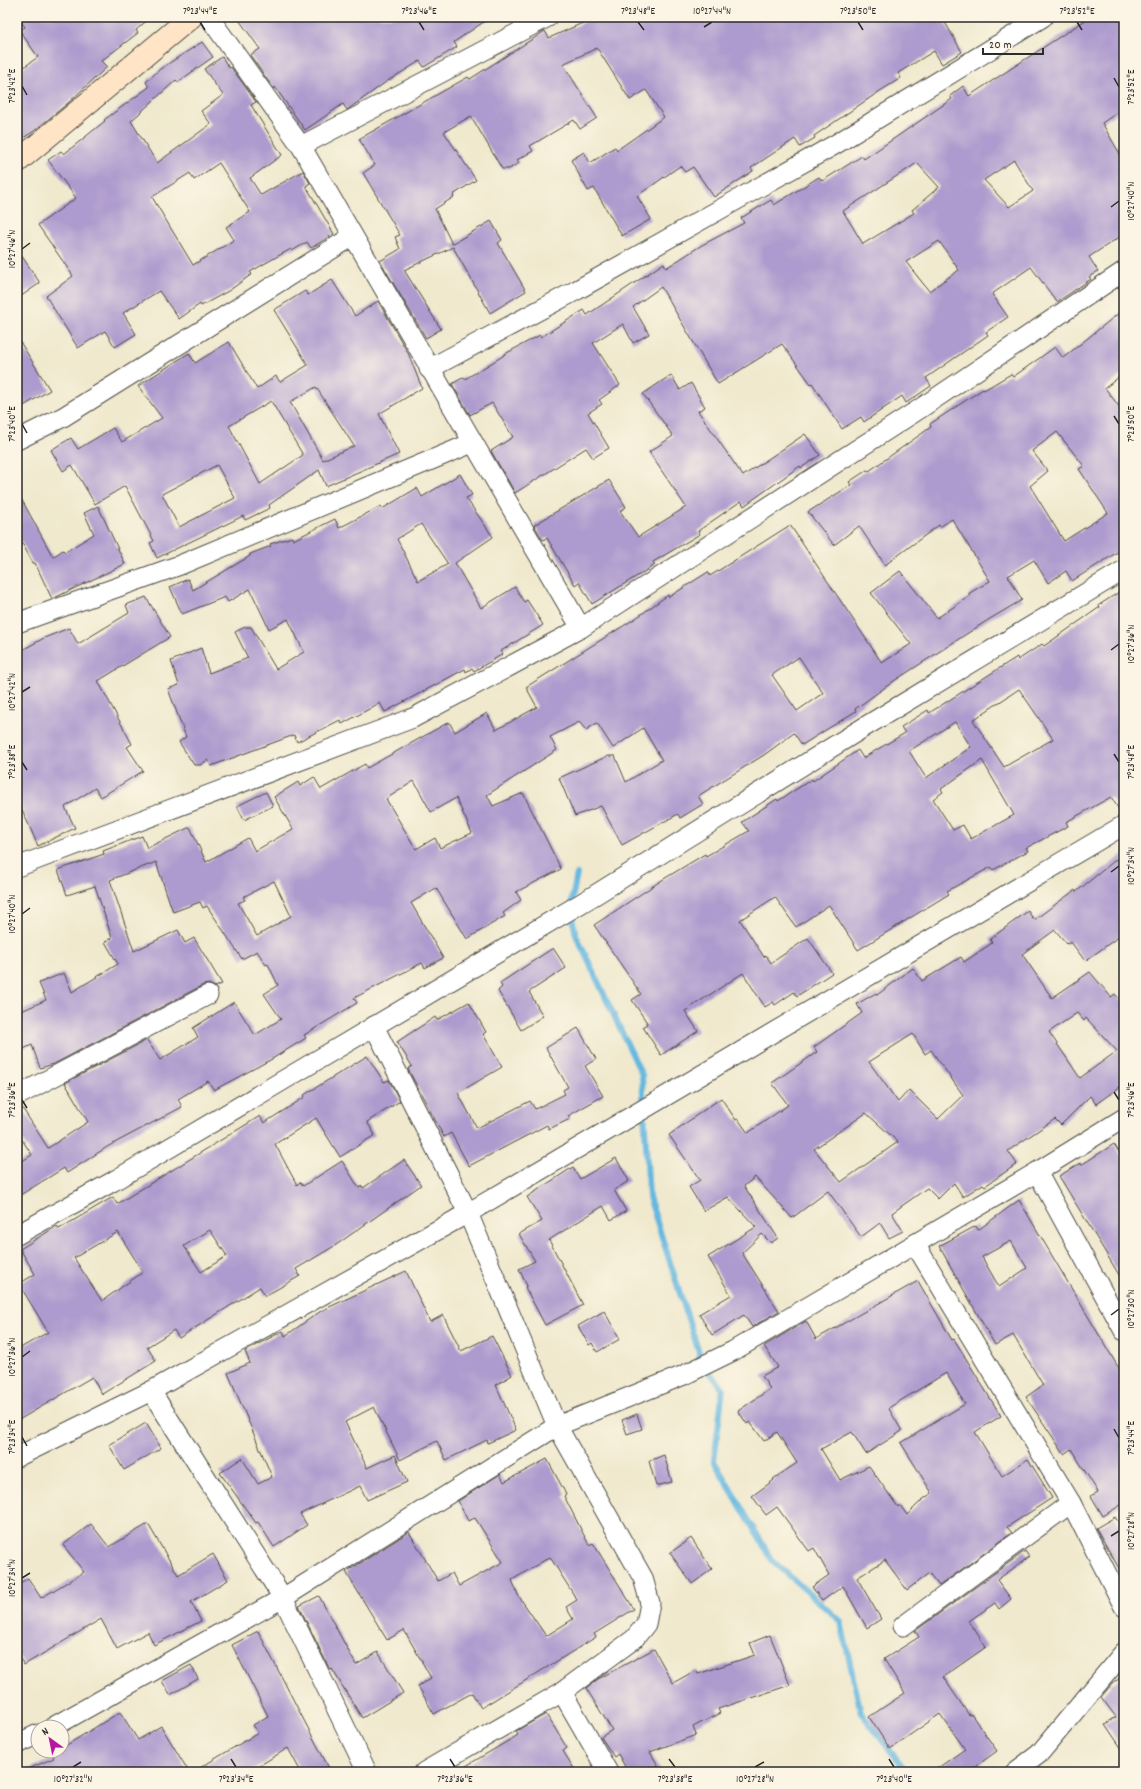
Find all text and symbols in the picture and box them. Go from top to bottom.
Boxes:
text: 7°23'44"E [183,5,218,19]
text: 7°23'46"E [402,5,437,19]
text: 7°23'48"E [621,5,655,19]
text: 10°27'44"N [693,5,731,19]
text: 7°23'50"E [840,5,876,19]
text: 7°23'52"E [1060,5,1095,19]
scale bar [983,30,1043,56]
text: 20 m [989,37,1012,54]
text: 7°23'42"E [6,68,20,103]
text: 7°23'52"E [1125,69,1139,104]
text: 10°27'40"N [1125,181,1139,221]
text: 10°27'46"N [6,230,20,268]
text: 7°23'40"E [6,406,20,442]
text: 7°23'50"E [1125,406,1139,442]
text: 10°27'36"N [1125,625,1139,663]
text: 10°27'42"N [6,673,20,711]
text: 7°23'38"E [6,744,20,779]
text: 7°23'48"E [1125,745,1139,779]
text: 10°27'34"N [1125,847,1139,885]
text: 10°27'40"N [6,894,20,934]
text: 7°23'36"E [6,1082,20,1118]
text: 7°23'46"E [1125,1082,1139,1117]
text: 10°27'30"N [1125,1289,1139,1329]
text: 10°27'36"N [6,1338,20,1376]
text: 7°23'34"E [6,1419,20,1454]
text: 7°23'44"E [1125,1420,1139,1455]
text: 10°27'28"N [1125,1512,1139,1550]
text: 10°27'34"N [6,1559,20,1597]
north arrow [30,1719,70,1759]
text: N [39,1724,53,1740]
text: 10°27'32"N [54,1773,92,1787]
text: 7°23'34"E [219,1773,254,1787]
text: 7°23'36"E [437,1773,473,1787]
text: 7°23'38"E [658,1773,693,1787]
text: 10°27'28"N [736,1773,774,1787]
text: 7°23'40"E [876,1773,912,1787]

